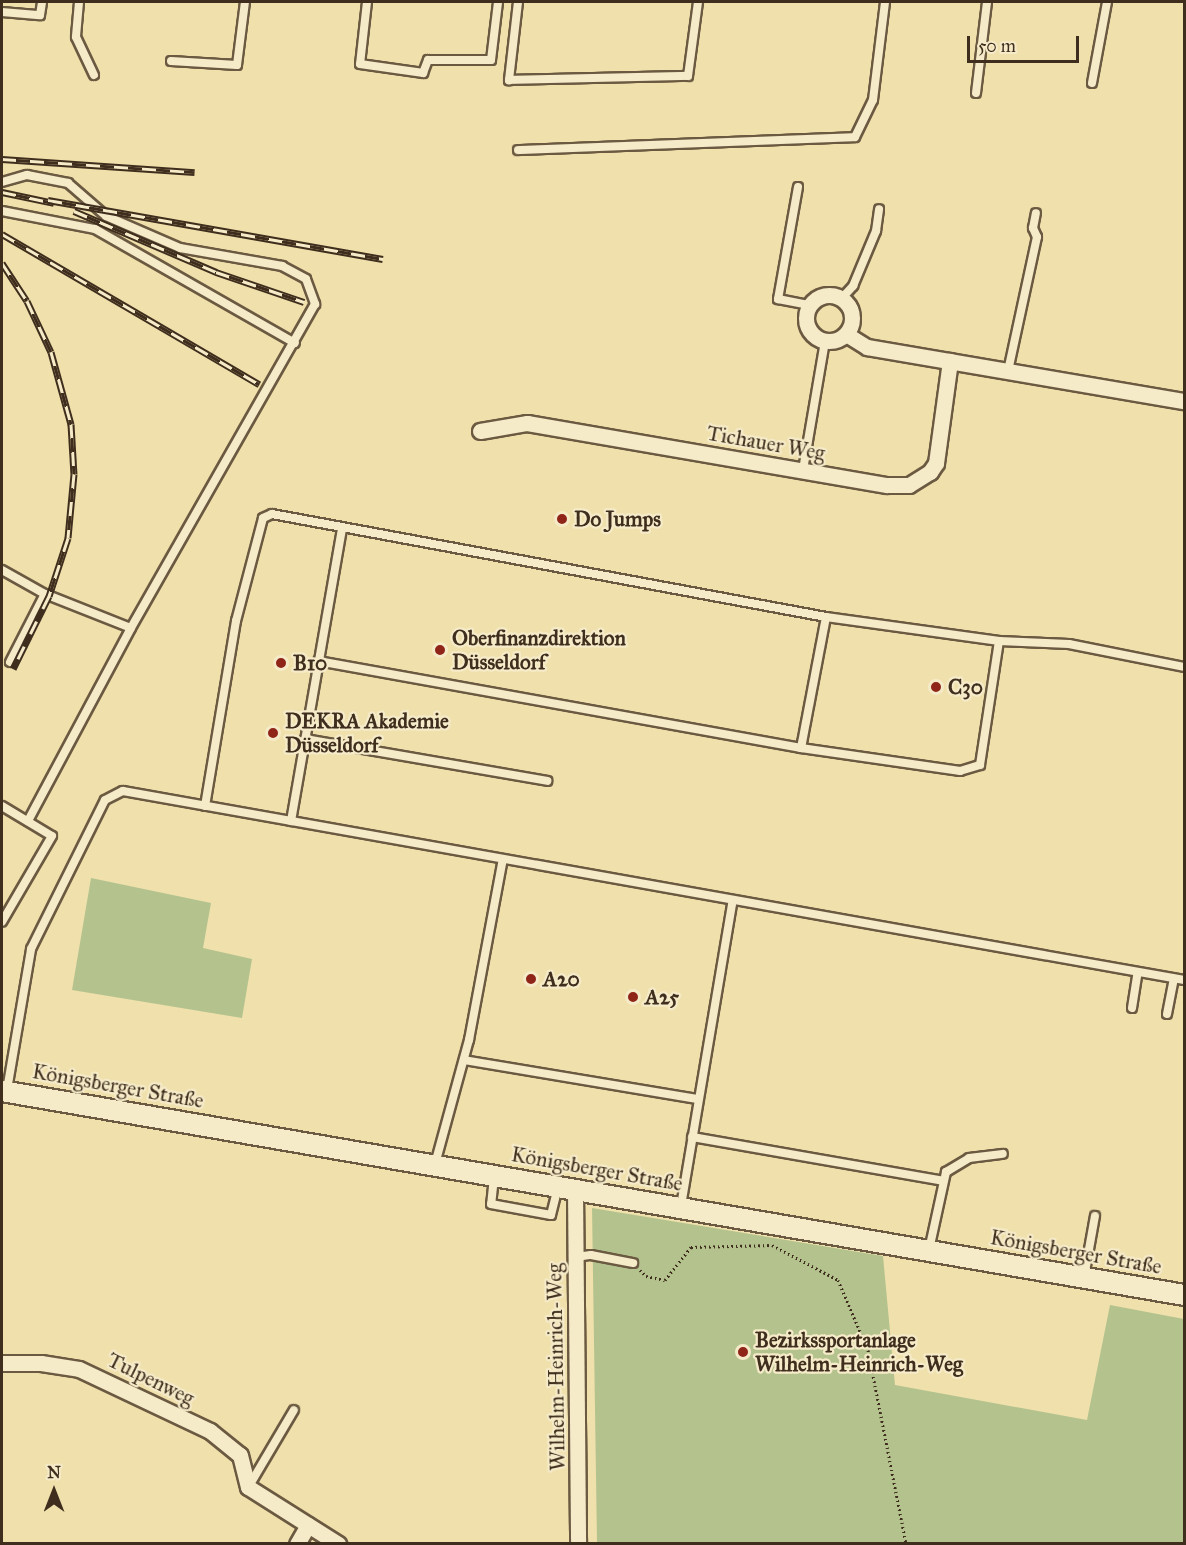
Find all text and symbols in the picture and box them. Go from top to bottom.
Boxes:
scale bar [970,24,1082,62]
text: 50 m [978,35,1016,57]
street label: Tichauer Weg [705,420,827,466]
place label: Do Jumps [574,506,661,532]
marker: Do Jumps [555,512,569,526]
place label: Oberfinanzdirektion Düsseldorf [452,625,626,675]
marker: Oberfinanzdirektion Düsseldorf [433,643,447,657]
place label: B10 [293,650,327,676]
marker: B10 [274,656,288,670]
place label: C30 [948,674,983,700]
marker: C30 [929,680,943,694]
place label: DEKRA Akademie Düsseldorf [285,708,449,758]
marker: DEKRA Akademie Düsseldorf [266,726,280,740]
place label: A20 [543,966,580,992]
marker: A20 [524,972,538,986]
place label: A25 [645,984,679,1010]
marker: A25 [626,990,640,1004]
street label: Königsberger Straße [30,1059,206,1113]
street label: Königsberger Straße [509,1142,685,1196]
street label: Königsberger Straße [988,1225,1164,1279]
street label: Wilhelm-Heinrich-Weg [542,1263,570,1471]
place label: Bezirkssportanlage Wilhelm-Heinrich-Weg [755,1327,963,1377]
marker: Bezirkssportanlage Wilhelm-Heinrich-Weg [736,1345,750,1359]
street label: Tulpenweg [103,1347,199,1411]
north arrow [24,1461,84,1521]
text: N [47,1463,61,1482]

